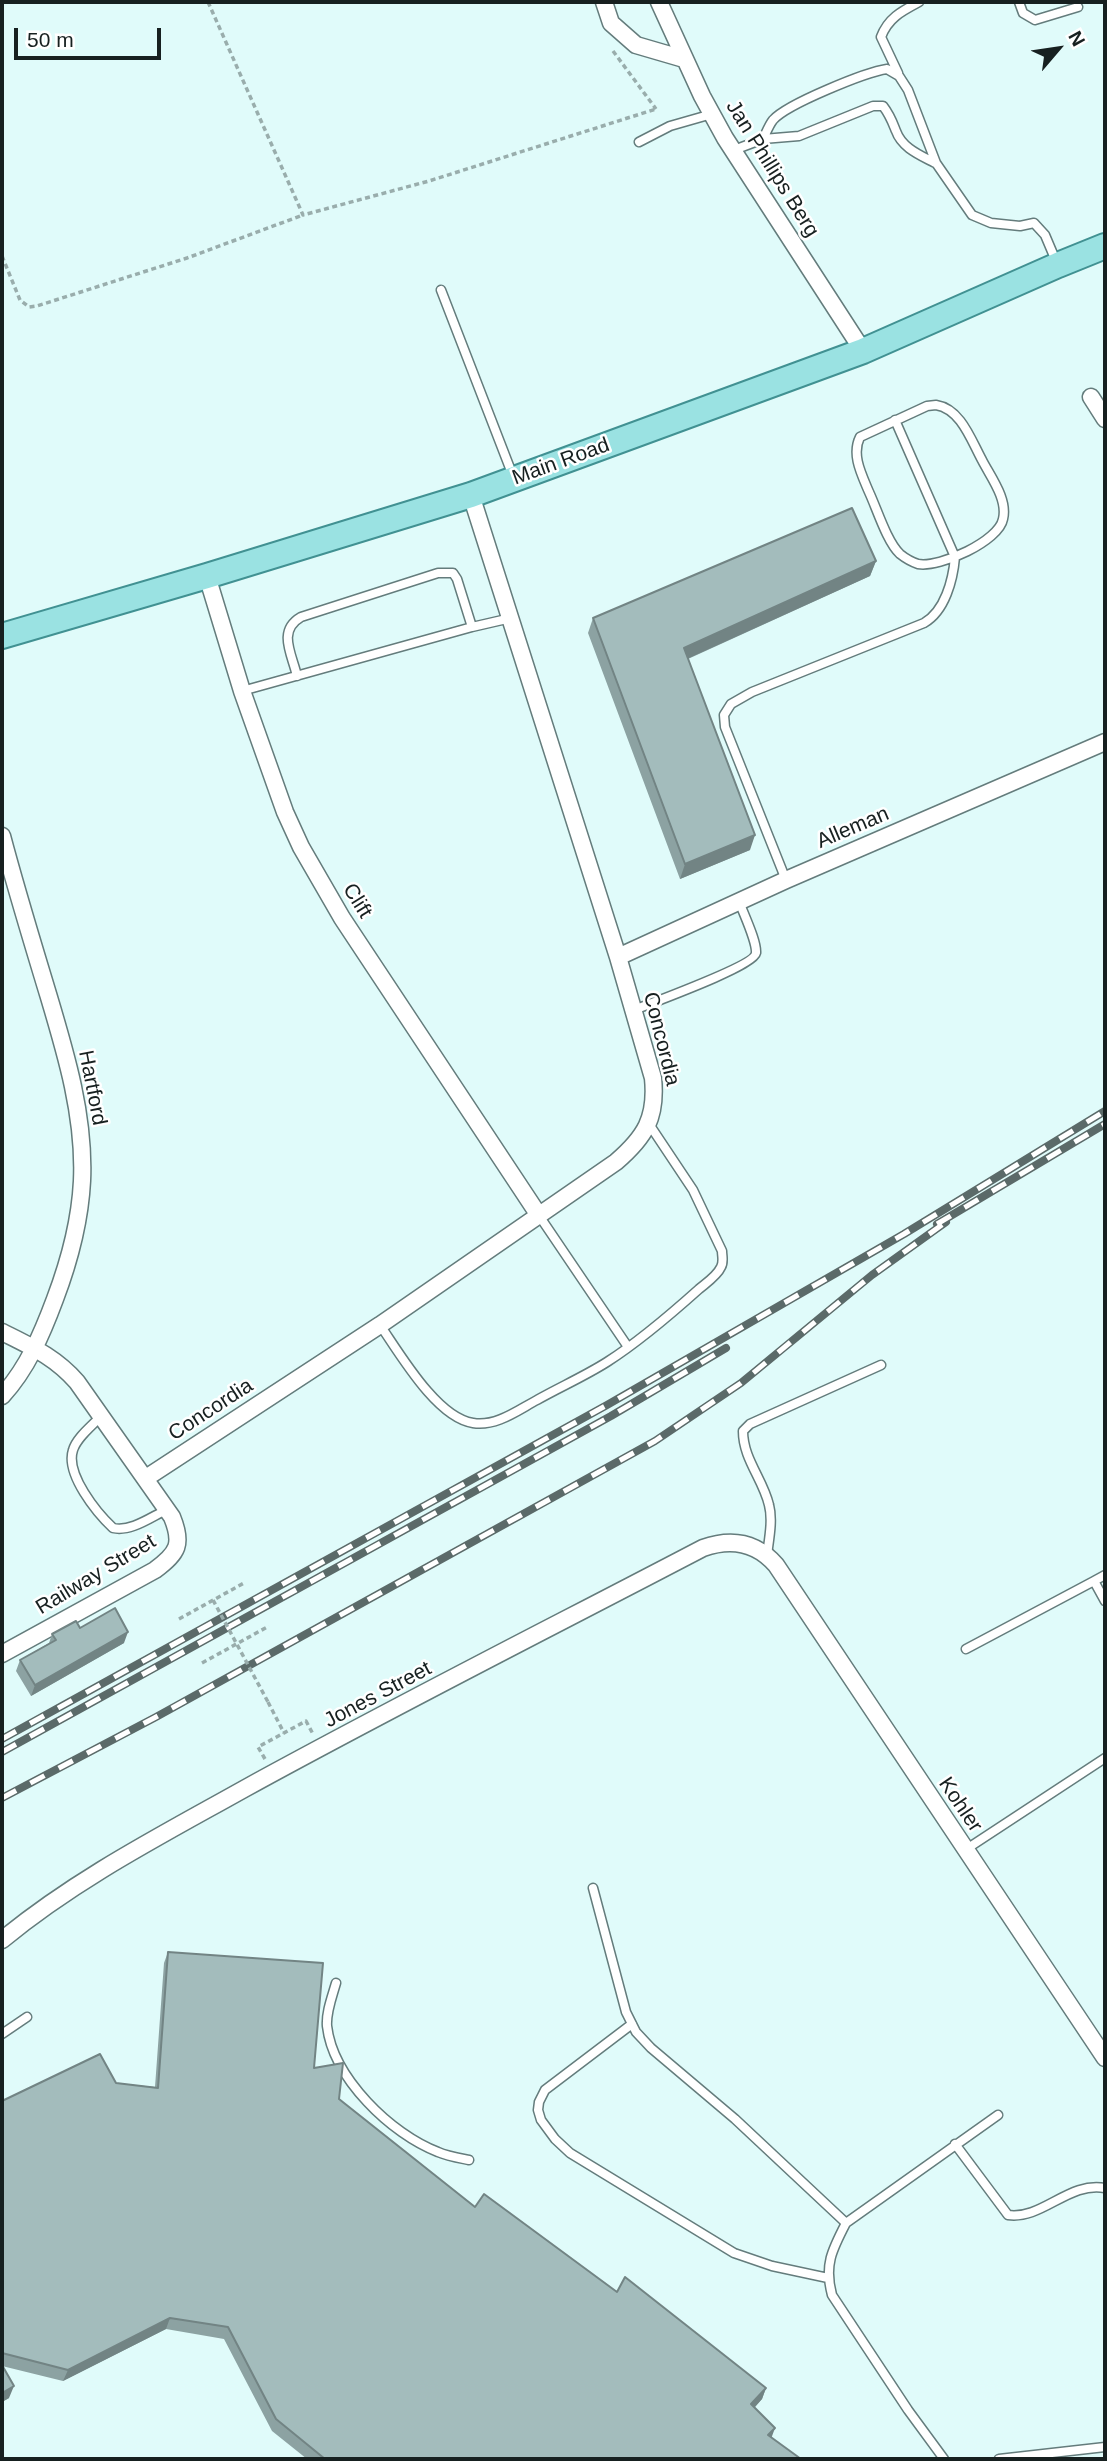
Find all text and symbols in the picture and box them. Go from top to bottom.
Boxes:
scale bar [18,14,164,58]
north arrow [1023,14,1093,84]
text: N [1064,27,1089,50]
text: 50 m [27,28,74,51]
street label: Jan Phillips Berg [720,96,824,242]
street label: Main Road [509,433,613,491]
street label: Alleman [813,802,893,854]
street label: Clift [337,879,377,923]
street label: Concordia [637,990,685,1088]
street label: Hartford [72,1048,112,1128]
street label: Concordia [164,1373,258,1447]
street label: Railway Street [31,1529,161,1621]
street label: Jones Street [320,1656,436,1734]
street label: Kohler [933,1773,987,1837]

